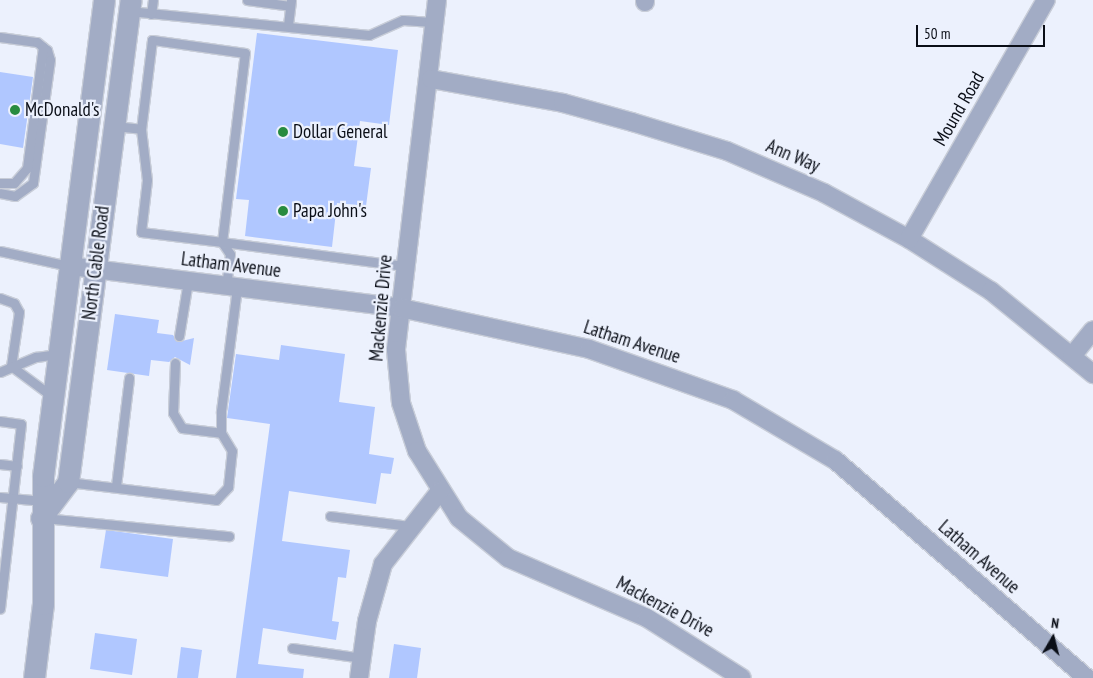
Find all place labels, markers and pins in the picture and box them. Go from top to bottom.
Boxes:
place label: McDonald's [25,99,100,121]
marker: McDonald's [9,104,21,116]
place label: Dollar General [293,121,387,143]
marker: Dollar General [277,126,289,138]
place label: Papa John's [293,200,367,222]
marker: Papa John's [277,205,289,217]

